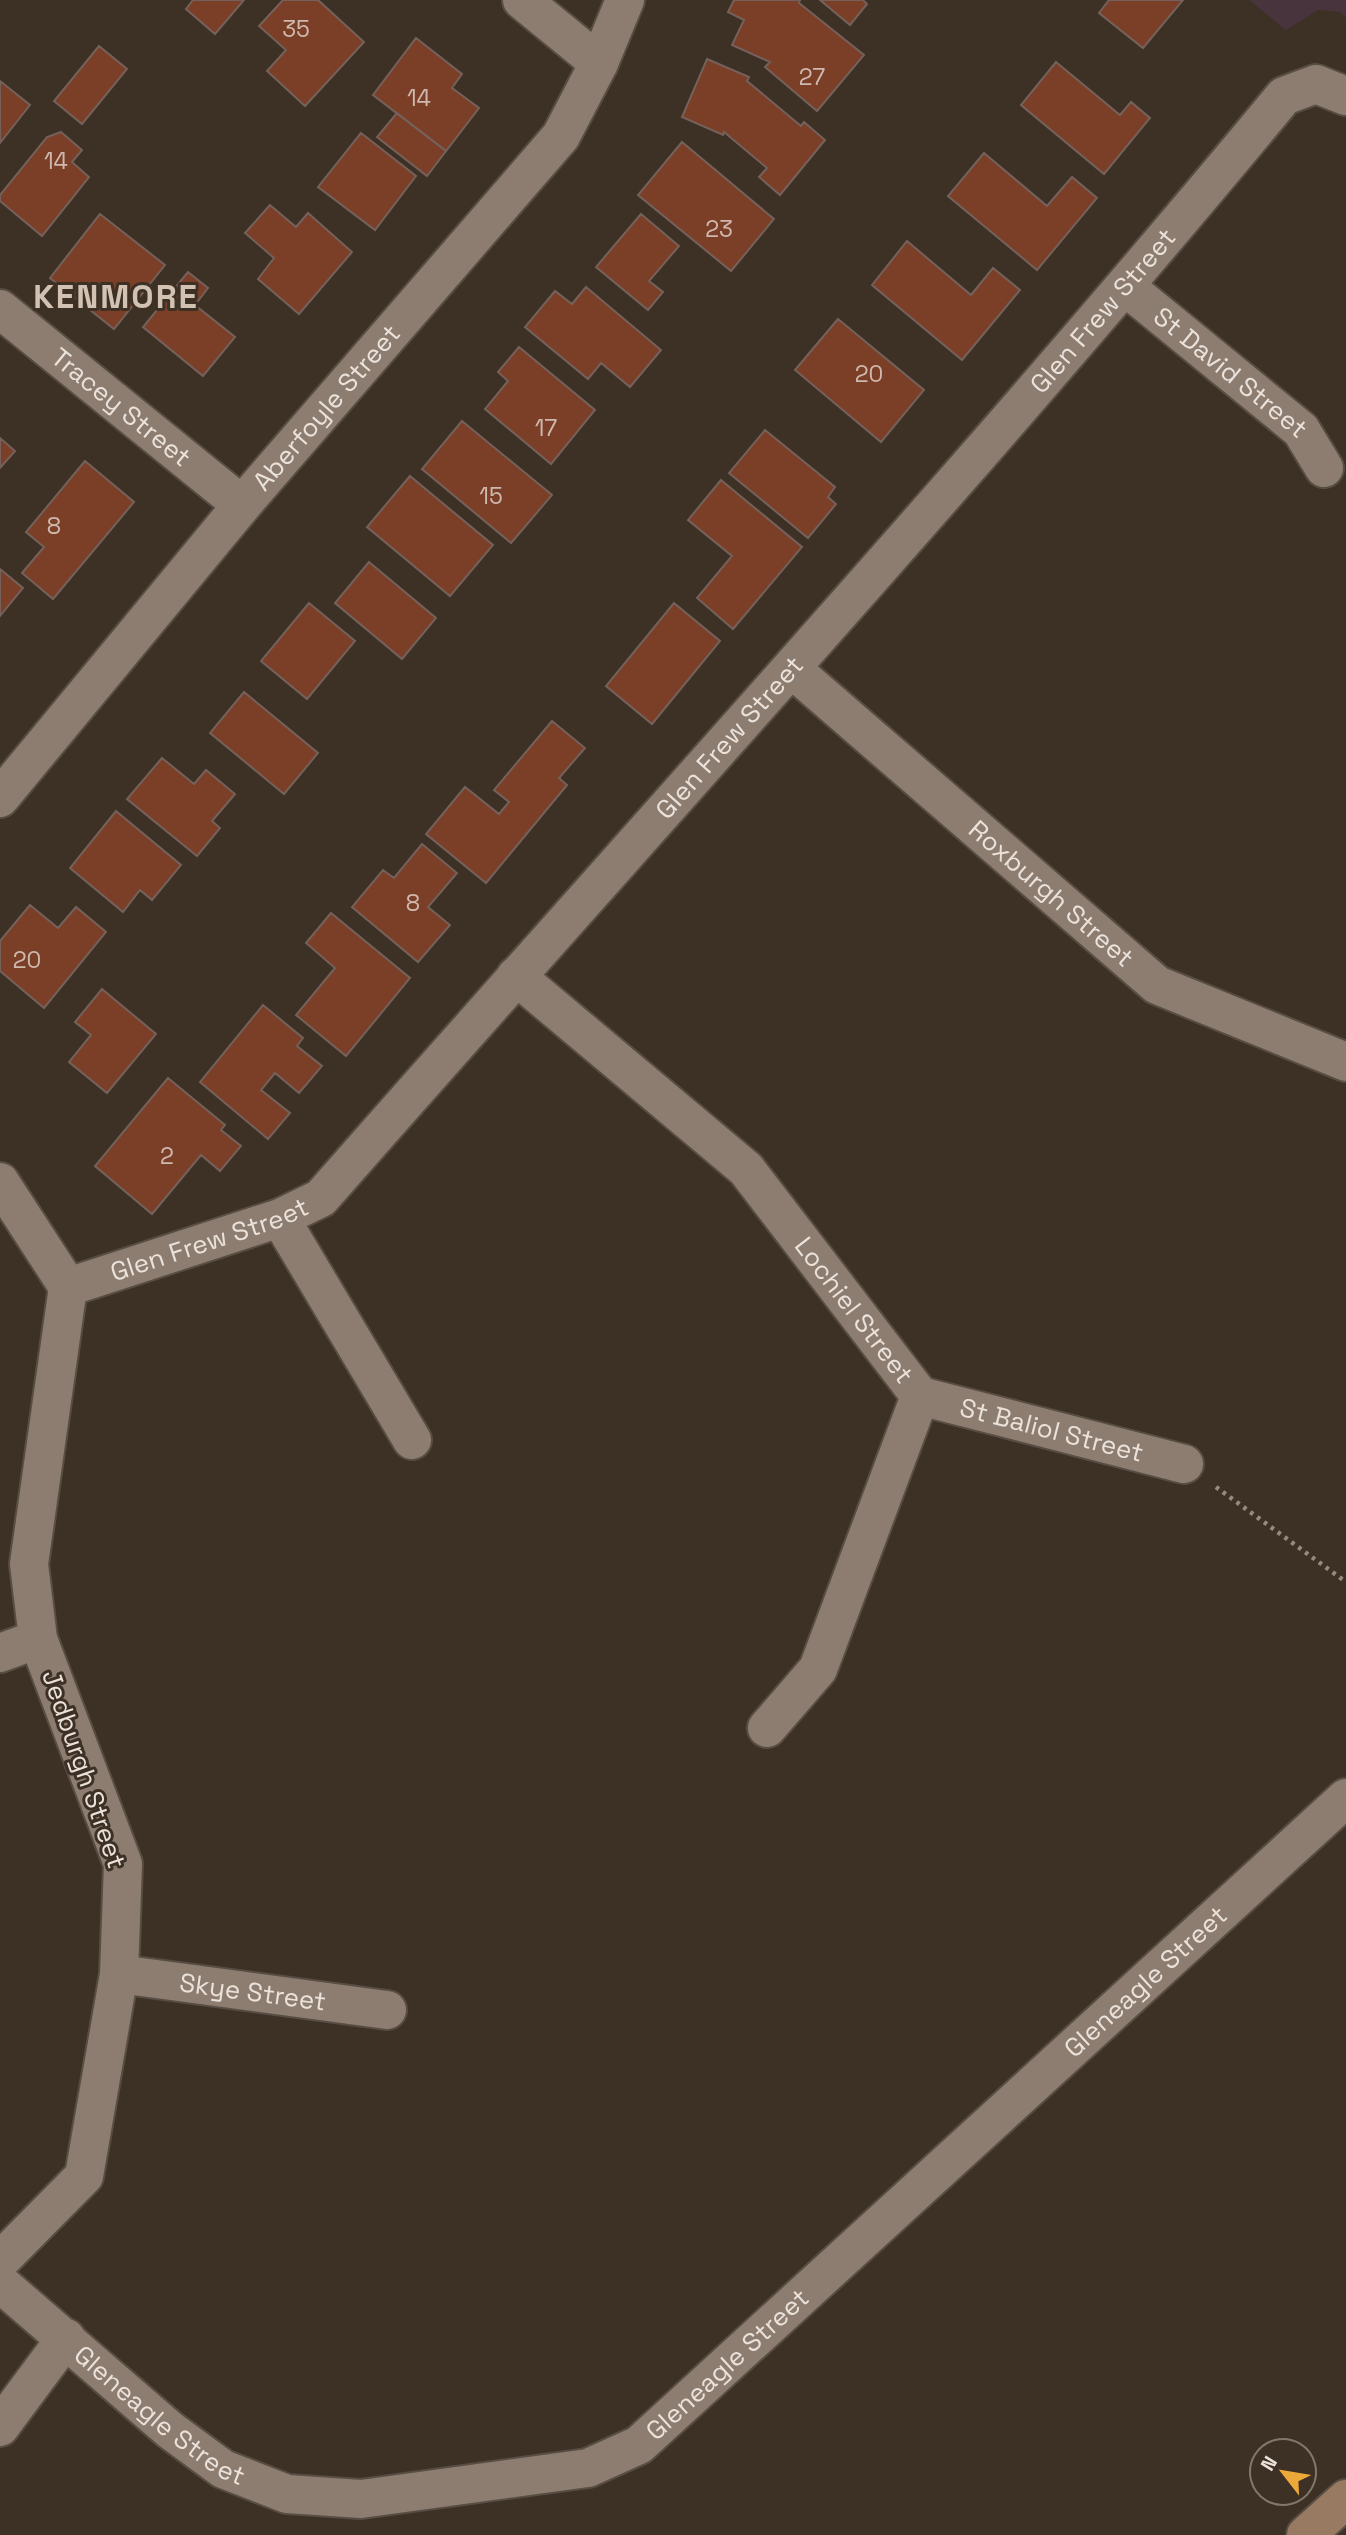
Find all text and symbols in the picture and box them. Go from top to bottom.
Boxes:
house number: 35 [282,14,310,44]
house number: 27 [799,62,825,92]
house number: 14 [407,83,431,113]
house number: 14 [44,146,68,176]
house number: 23 [705,214,733,244]
street label: Glen Frew Street [1022,221,1183,401]
district label: KENMORE [33,276,199,318]
street label: St David Street [1146,299,1315,446]
street label: Aberfoyle Street [245,317,408,498]
street label: Tracey Street [44,340,198,474]
house number: 20 [855,359,883,389]
house number: 17 [535,413,557,443]
house number: 15 [479,481,503,511]
house number: 8 [47,511,61,541]
street label: Glen Frew Street [648,649,811,826]
street label: Roxburgh Street [962,813,1141,974]
house number: 8 [406,888,420,918]
house number: 20 [13,945,41,975]
house number: 2 [160,1141,174,1171]
street label: Glen Frew Street [106,1190,314,1289]
street label: Lochiel Street [787,1230,921,1390]
street label: St Baliol Street [956,1390,1147,1470]
street label: Jedburgh Street [34,1665,134,1873]
street label: Gleneagle Street [1057,1898,1234,2065]
street label: Skye Street [177,1965,328,2019]
street label: Gleneagle Street [638,2281,816,2448]
street label: Gleneagle Street [67,2338,250,2493]
north arrow [1248,2437,1318,2507]
text: N [1255,2452,1283,2475]

